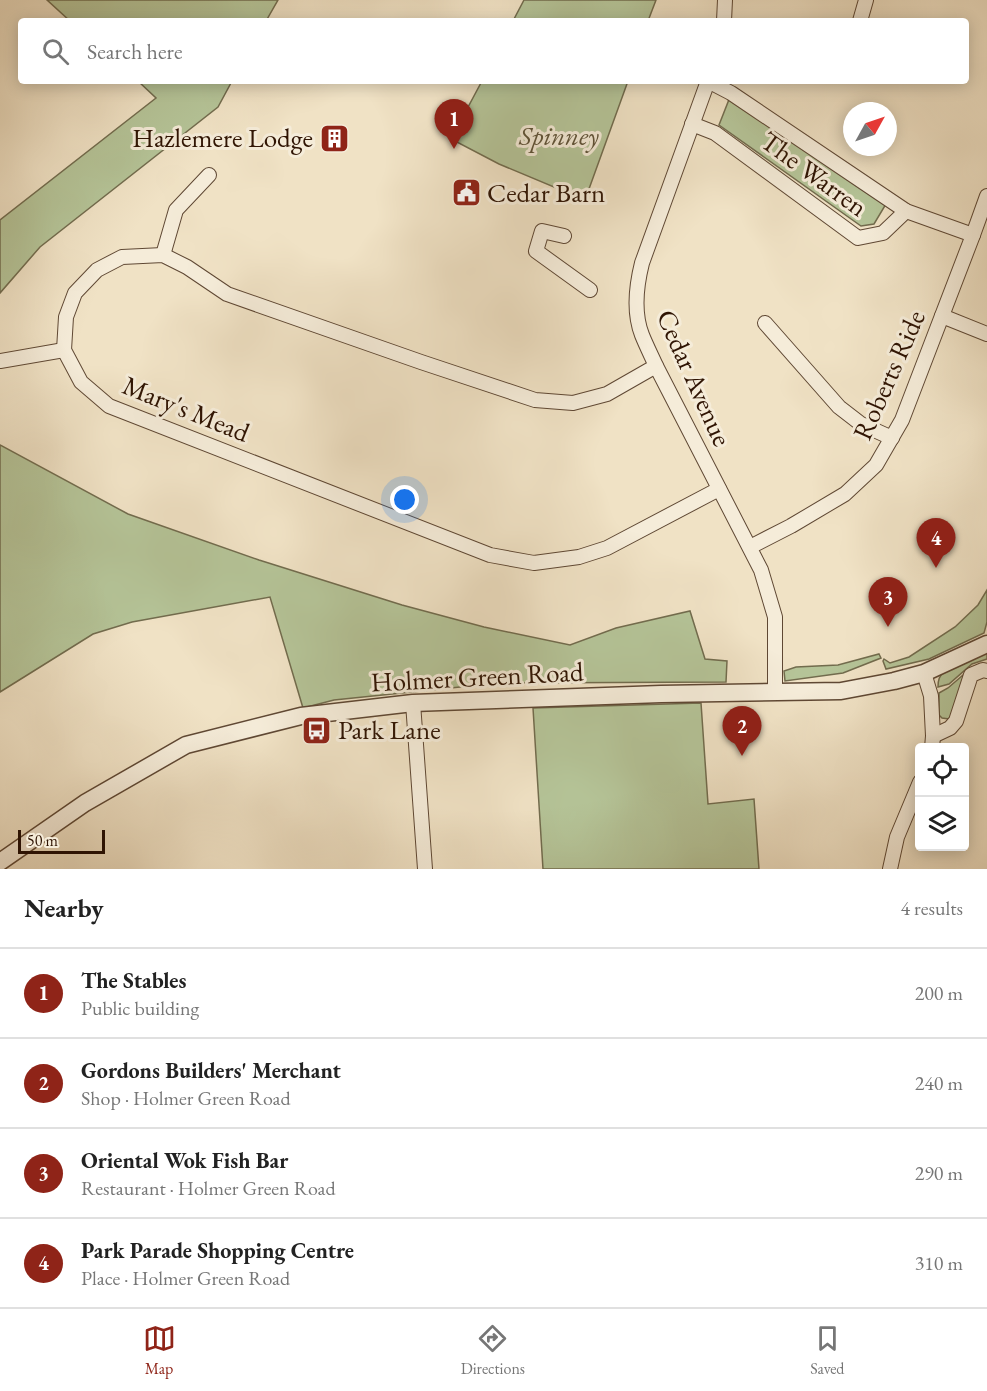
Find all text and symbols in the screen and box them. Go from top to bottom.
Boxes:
search box [18,18,969,84]
icon: search [39,35,72,68]
text: Search here [87,37,182,66]
pin: 1 [434,100,474,149]
north arrow [843,102,897,156]
park label: Spinney [518,118,599,153]
place label: Hazlemere Lodge [132,120,313,155]
building icon: Hazlemere Lodge [318,122,350,154]
street label: The Warren [754,123,875,224]
place label: Cedar Barn [487,175,605,210]
public building icon: Cedar Barn [450,177,482,209]
street label: Cedar Avenue [649,304,740,452]
street label: Roberts Ride [844,304,933,445]
street label: Mary's Mead [118,367,255,450]
your location [390,485,419,514]
pin: 4 [916,518,956,568]
pin: 3 [868,578,908,627]
street label: Holmer Green Road [370,653,585,700]
pin: 2 [722,706,762,756]
place label: Park Lane [338,712,441,747]
bus stop icon: Park Lane [301,714,333,746]
map controls [915,743,969,851]
button: locate [915,743,969,797]
button: layers [915,797,969,851]
scale bar [18,827,105,854]
text: 50 m [27,830,58,851]
text: Nearby [24,891,104,925]
text: 4 results [900,895,963,921]
text: The Stables [81,966,186,995]
text: 1 [38,980,49,1006]
text: 200 m [915,980,963,1006]
text: Public building [81,995,199,1021]
text: Gordons Builders' Merchant [81,1056,341,1085]
text: 2 [38,1070,49,1096]
text: 240 m [915,1070,963,1096]
text: Shop · Holmer Green Road [81,1085,291,1111]
text: Oriental Wok Fish Bar [81,1146,288,1175]
text: 3 [38,1160,49,1186]
text: 290 m [915,1160,963,1186]
text: Restaurant · Holmer Green Road [81,1175,336,1201]
text: Park Parade Shopping Centre [81,1236,354,1265]
text: 4 [38,1250,49,1276]
text: 310 m [915,1250,963,1276]
text: Place · Holmer Green Road [81,1265,290,1291]
tab: Map [143,1322,176,1379]
tab: Directions [461,1322,525,1379]
tab: Saved [810,1322,844,1379]

